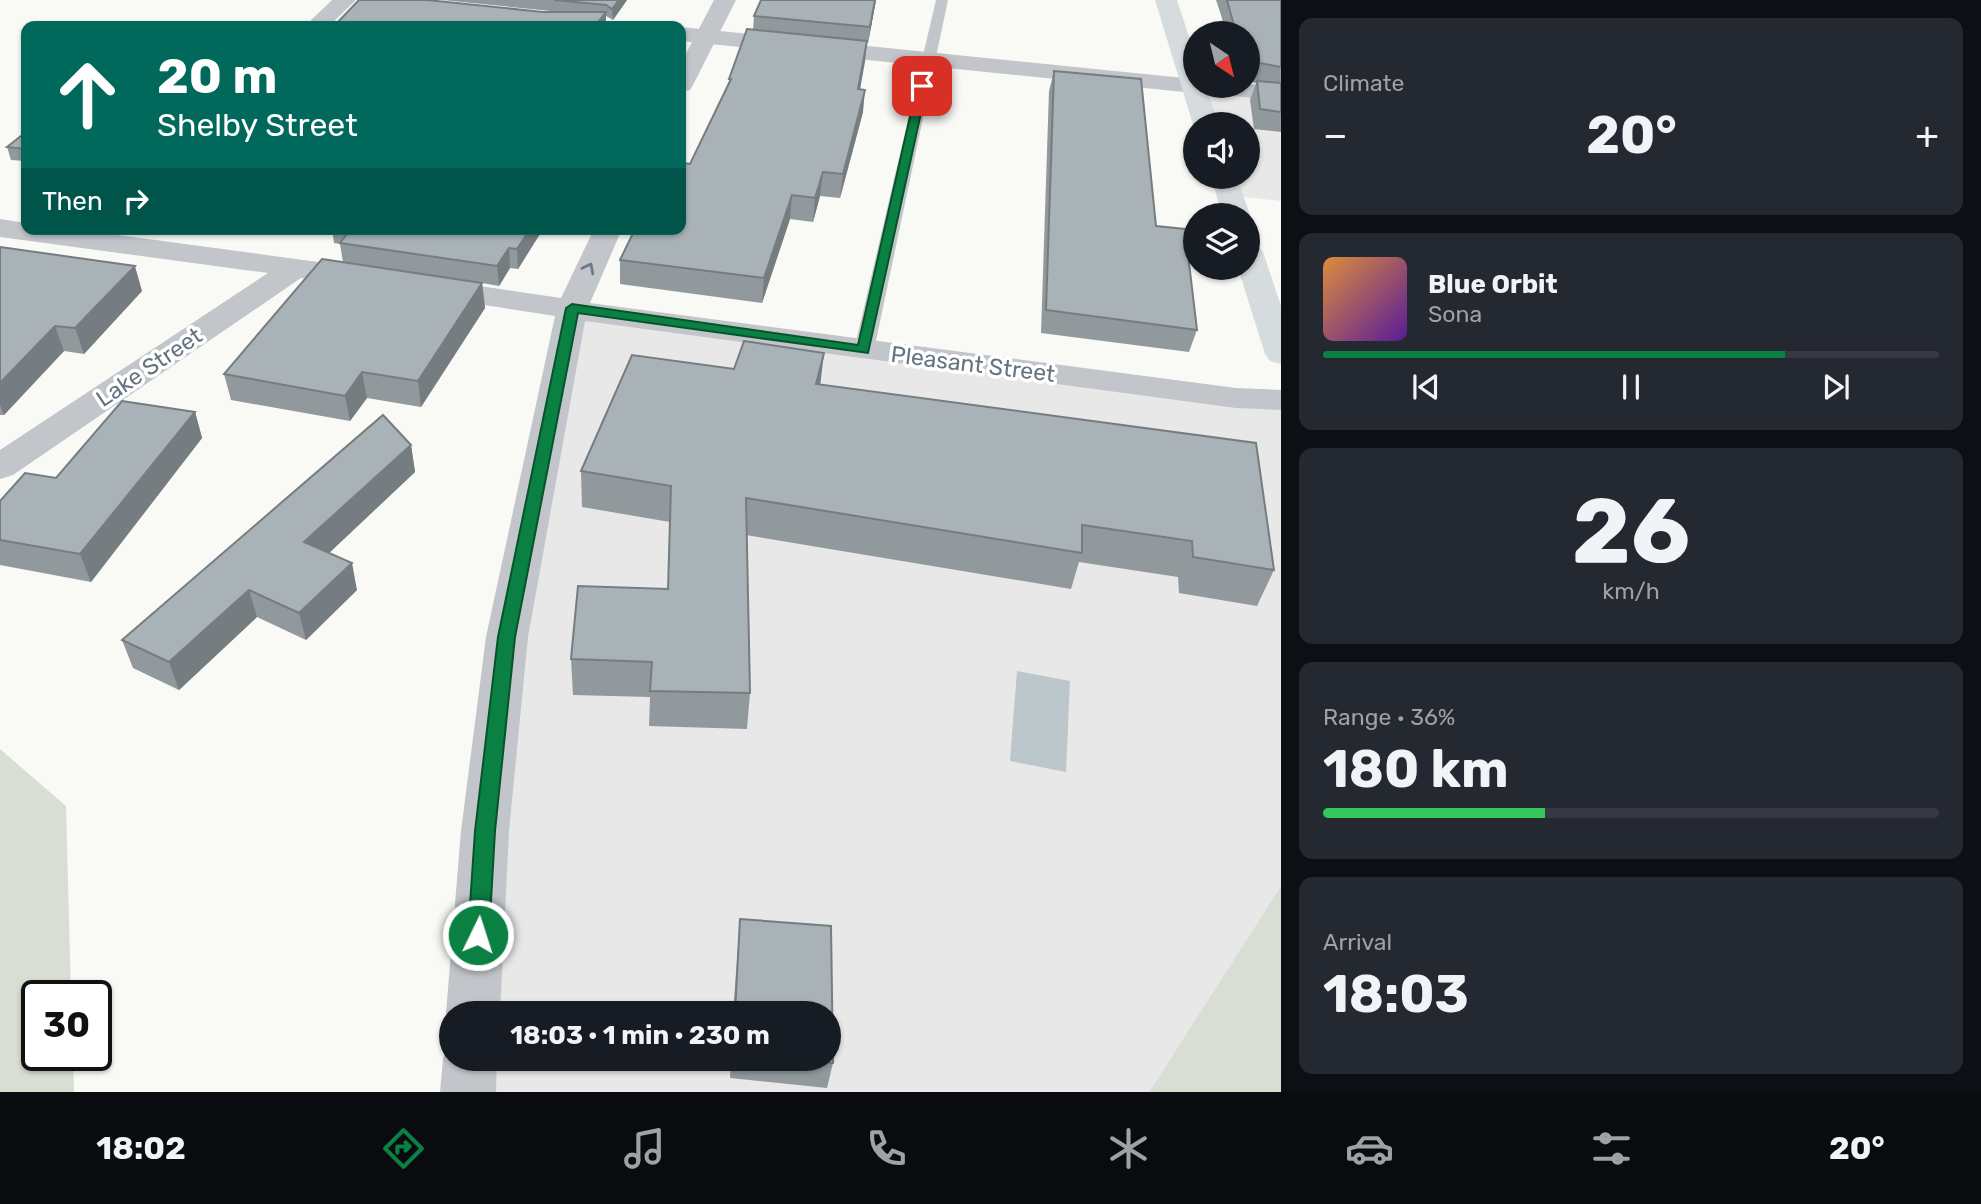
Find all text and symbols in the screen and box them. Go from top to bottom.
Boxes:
north arrow [1183,21,1260,98]
map controls [1183,21,1260,280]
text: 20 m [157,47,278,105]
icon: ahead [42,49,133,140]
pin [892,56,952,116]
icon: arrive [903,67,941,105]
text: Climate [1323,69,1404,97]
text: 20° [1586,104,1677,166]
text: Shelby Street [157,106,358,144]
button: sound [1183,112,1260,189]
text: − [1323,112,1348,158]
text: + [1915,112,1939,158]
icon: right [117,182,155,220]
text: Then [42,186,103,217]
button: layers [1183,203,1260,280]
one-way arrow [580,263,594,275]
text: Blue Orbit [1428,269,1558,300]
text: Sona [1428,300,1482,328]
street label: Lake Street [91,321,207,413]
street label: Pleasant Street [889,340,1057,388]
icon: previous [1407,368,1445,406]
icon: pause [1612,368,1650,406]
icon: next [1817,368,1855,406]
text: 26 [1572,477,1690,585]
text: km/h [1602,577,1660,605]
text: Range · 36% [1323,703,1455,731]
text: 180 km [1323,738,1509,800]
position arrow [441,898,515,972]
text: Arrival [1323,928,1392,956]
text: 18:03 [1323,963,1469,1025]
speed limit sign: 30 [21,980,112,1071]
text: 18:03 · 1 min · 230 m [510,1020,770,1051]
icon: directions [379,1124,428,1173]
icon: music [620,1124,669,1173]
icon: phone [862,1124,911,1173]
icon: climate [1104,1124,1153,1173]
icon: car [1345,1124,1394,1173]
icon: filters [1587,1124,1636,1173]
text: 18:02 [96,1129,186,1167]
text: 20° [1829,1129,1885,1167]

